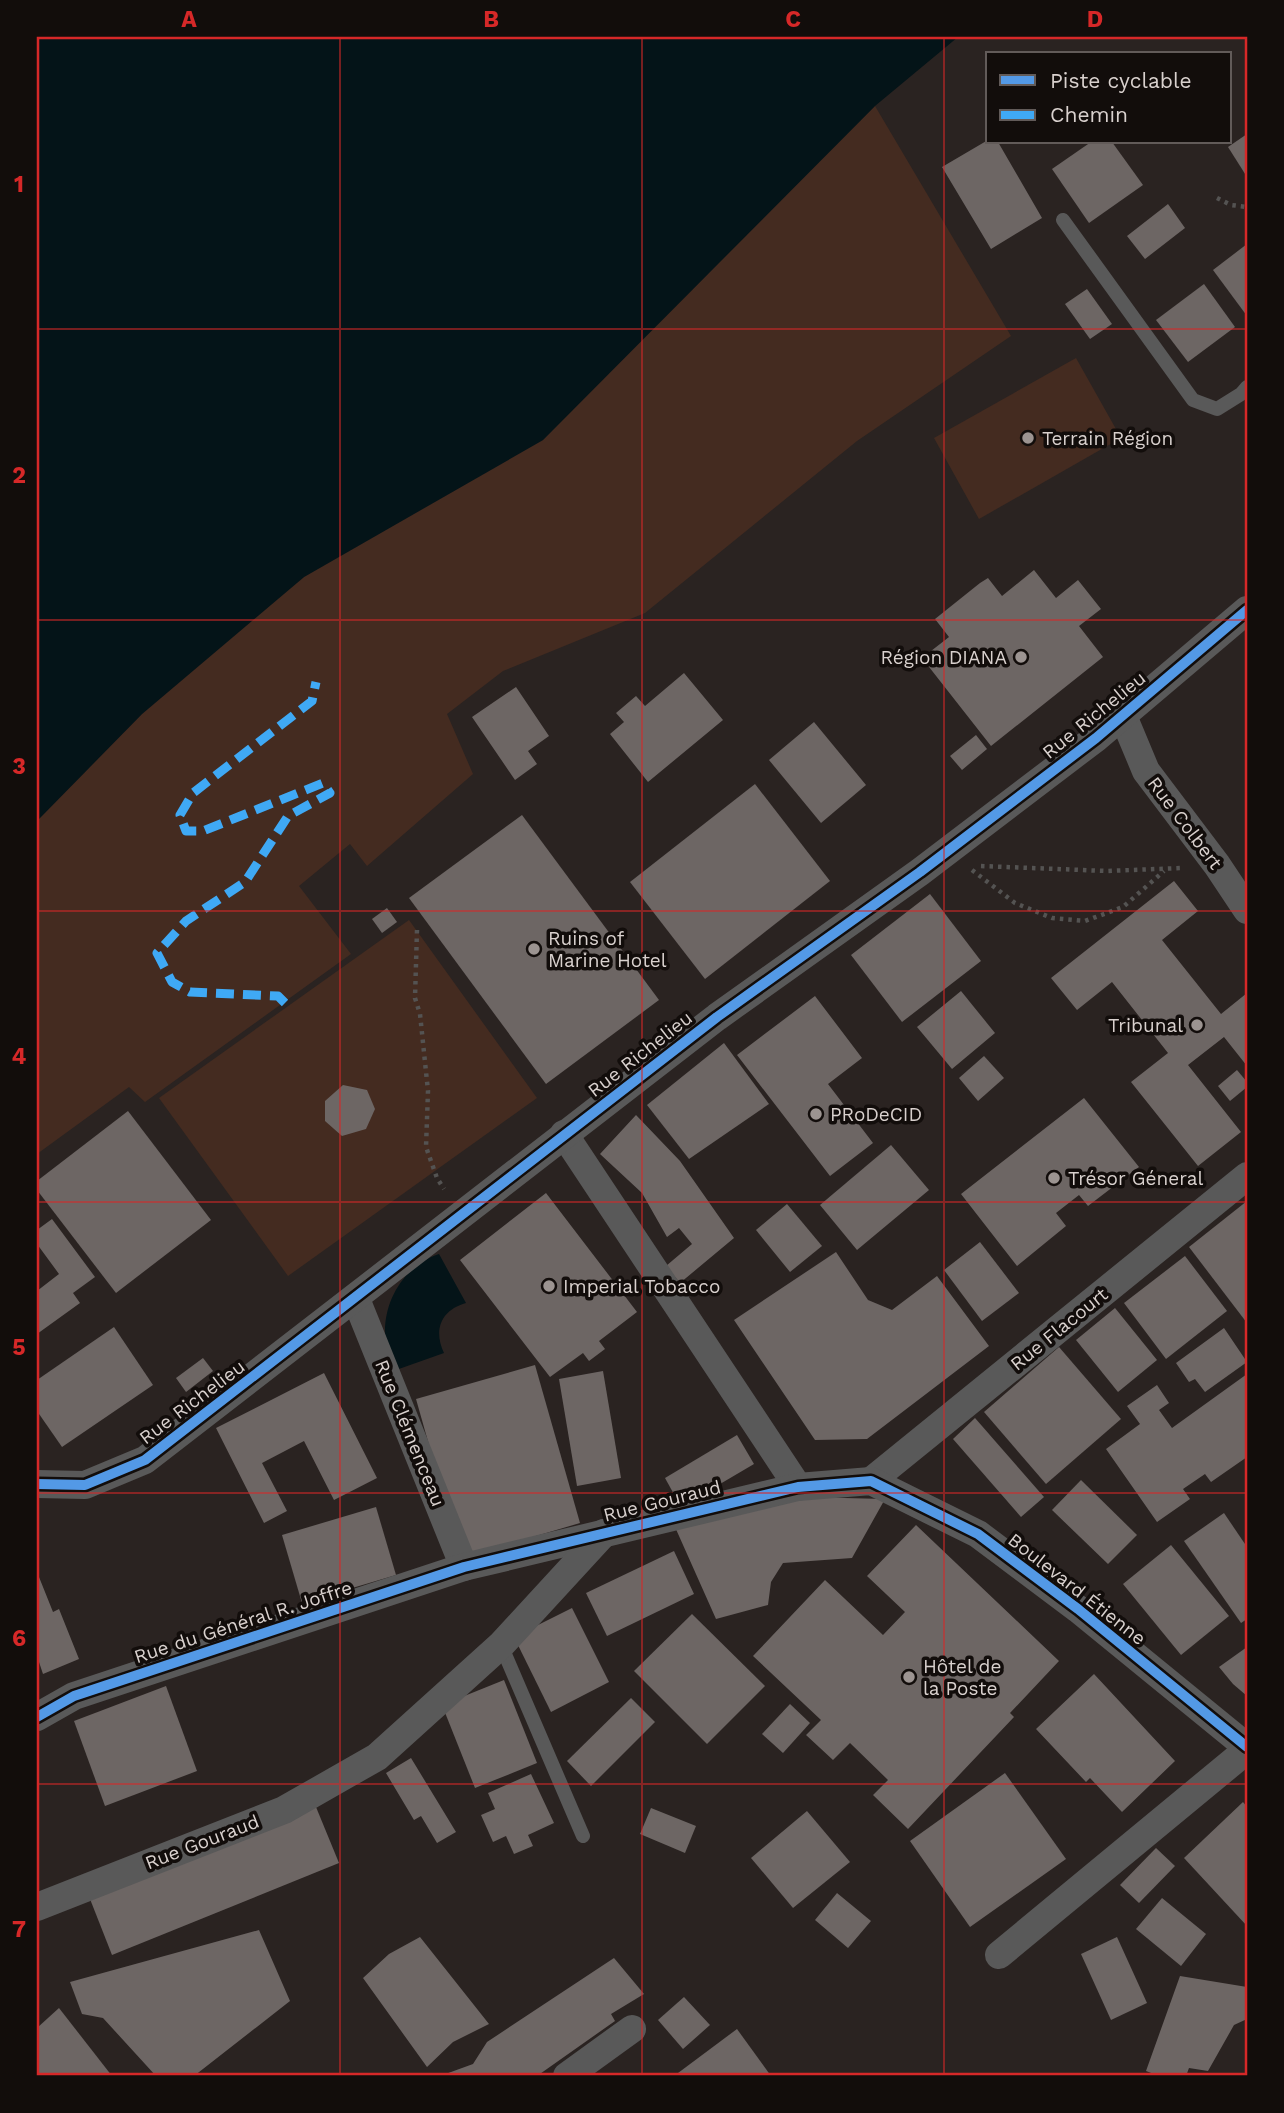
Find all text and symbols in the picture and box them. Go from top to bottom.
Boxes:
text: A [181,6,197,33]
text: B [483,6,499,33]
text: C [785,6,801,33]
text: D [1087,6,1103,33]
legend [986,52,1232,144]
text: Piste cyclable [1050,68,1192,93]
text: Chemin [1050,102,1128,127]
text: 1 [14,171,24,198]
place label: Terrain Région [1042,427,1173,450]
marker: Terrain Région [1020,430,1036,446]
text: 2 [12,462,26,489]
place label: Région DIANA [881,646,1007,669]
marker: Région DIANA [1013,649,1029,665]
street label: Rue Richelieu [1038,666,1150,764]
text: 3 [12,753,26,780]
street label: Rue Colbert [1143,772,1227,874]
place label: Ruins of Marine Hotel [548,927,667,972]
marker: Ruins of Marine Hotel [526,941,542,957]
street label: Rue Richelieu [583,1006,697,1102]
place label: Tribunal [1108,1014,1183,1037]
marker: Tribunal [1189,1017,1205,1033]
text: 4 [12,1043,27,1070]
place label: PRoDeCID [830,1103,922,1126]
marker: PRoDeCID [808,1106,824,1122]
place label: Trésor Géneral [1068,1167,1203,1190]
marker: Trésor Géneral [1046,1170,1062,1186]
place label: Imperial Tobacco [563,1275,720,1298]
marker: Imperial Tobacco [541,1278,557,1294]
street label: Rue Flacourt [1006,1283,1112,1375]
text: 5 [12,1334,26,1361]
street label: Rue Richelieu [135,1355,249,1449]
street label: Rue Clémenceau [370,1356,450,1510]
street label: Rue Gouraud [601,1475,723,1527]
street label: Boulevard Étienne [1004,1528,1150,1650]
street label: Rue du Général R. Joffre [131,1576,355,1668]
text: 6 [12,1625,26,1652]
place label: Hôtel de la Poste [923,1655,1001,1700]
marker: Hôtel de la Poste [901,1669,917,1685]
street label: Rue Gouraud [142,1810,262,1874]
text: 7 [12,1916,26,1943]

